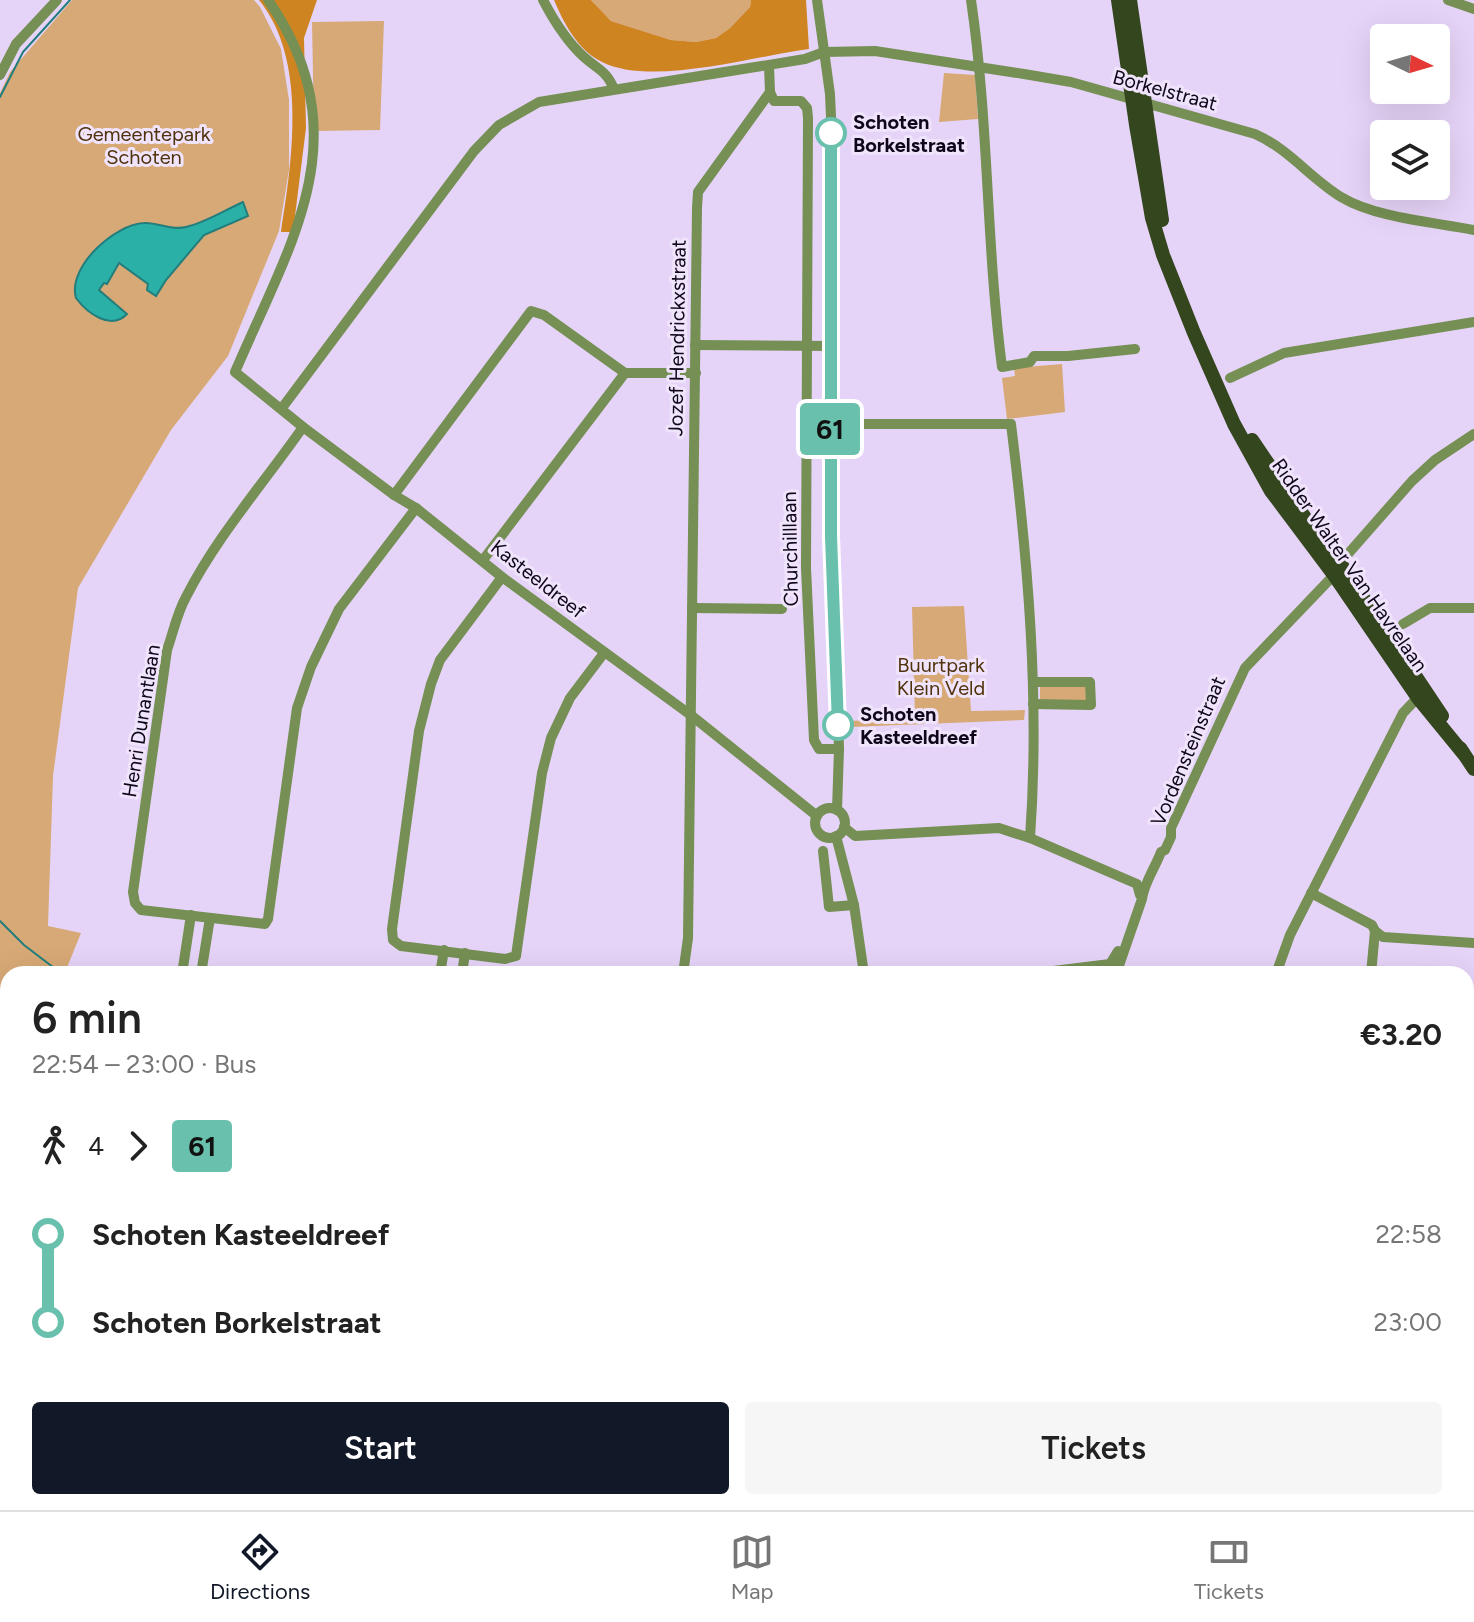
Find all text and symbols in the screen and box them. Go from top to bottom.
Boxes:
north arrow [1370,24,1450,104]
map controls [1370,24,1450,200]
street label: Borkelstraat [1110,65,1220,115]
place label: Schoten Borkelstraat [853,110,965,157]
marker: Schoten Borkelstraat [816,118,846,148]
button: layers [1370,120,1450,200]
park label: Gemeentepark Schoten [77,122,211,169]
street label: Jozef Hendrickxstraat [663,239,691,437]
line badge: 61 [794,403,866,455]
text: 61 [816,412,844,446]
street label: Ridder Walter Van Havrelaan [1267,454,1433,676]
street label: Churchilllaan [777,491,803,607]
street label: Kasteeldreef [486,535,590,624]
street label: Henri Dunantlaan [117,643,165,799]
park label: Buurtpark Klein Veld [897,653,985,700]
street label: Vordensteinstraat [1146,672,1230,830]
place label: Schoten Kasteeldreef [860,702,977,749]
marker: Schoten Kasteeldreef [823,710,853,740]
text: 6 min [32,991,142,1044]
text: €3.20 [1360,1016,1442,1053]
text: 22:54 – 23:00 · Bus [32,1048,256,1080]
icon: walk [32,1124,76,1168]
icon: forward [116,1124,160,1168]
text: 61 [188,1129,216,1163]
text: 4 [88,1130,104,1162]
text: Schoten Kasteeldreef [92,1216,389,1253]
text: 22:58 [1375,1218,1442,1250]
text: Schoten Borkelstraat [92,1304,382,1341]
text: 23:00 [1373,1306,1442,1338]
button: Start [32,1402,729,1494]
button: Tickets [745,1402,1442,1494]
tab: Directions [210,1530,310,1605]
tab: Map [730,1530,774,1605]
tab: Tickets [1194,1530,1264,1605]

